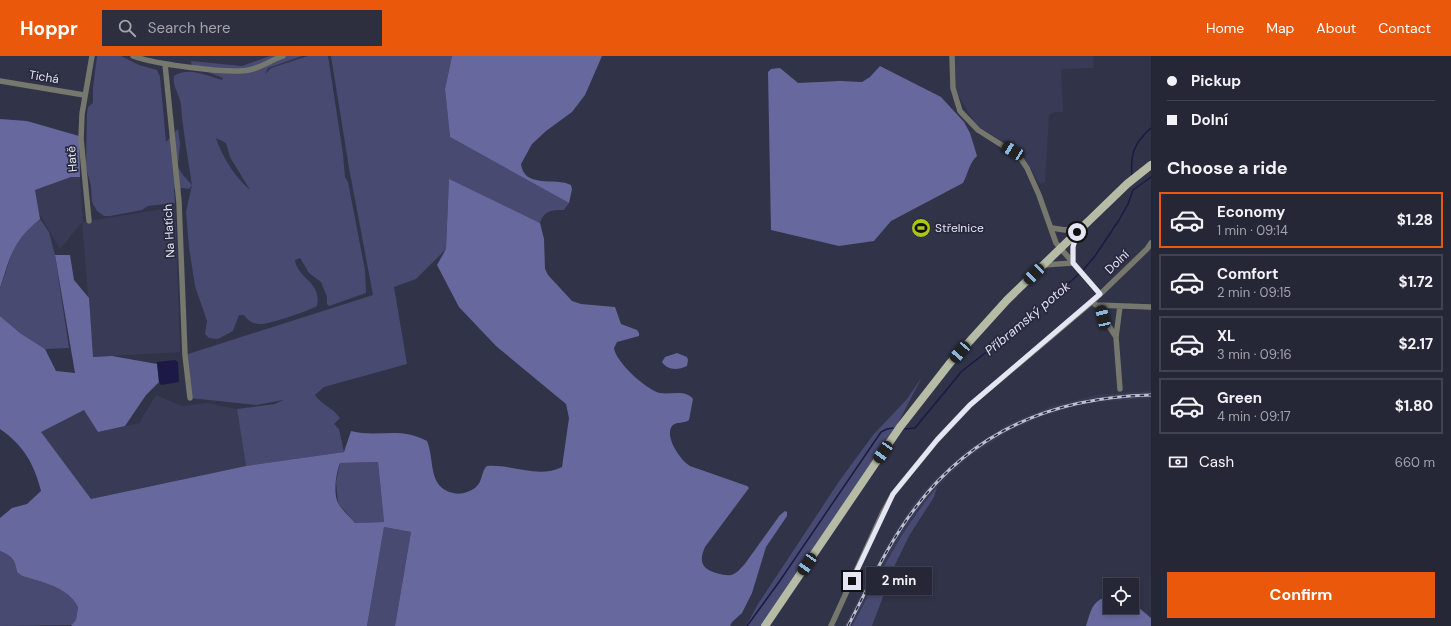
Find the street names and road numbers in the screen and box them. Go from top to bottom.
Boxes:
street label: Tichá [28,67,60,87]
street label: Hatě [63,145,81,172]
street label: Na Hatích [160,204,178,258]
street label: Dolní [1102,246,1133,277]

